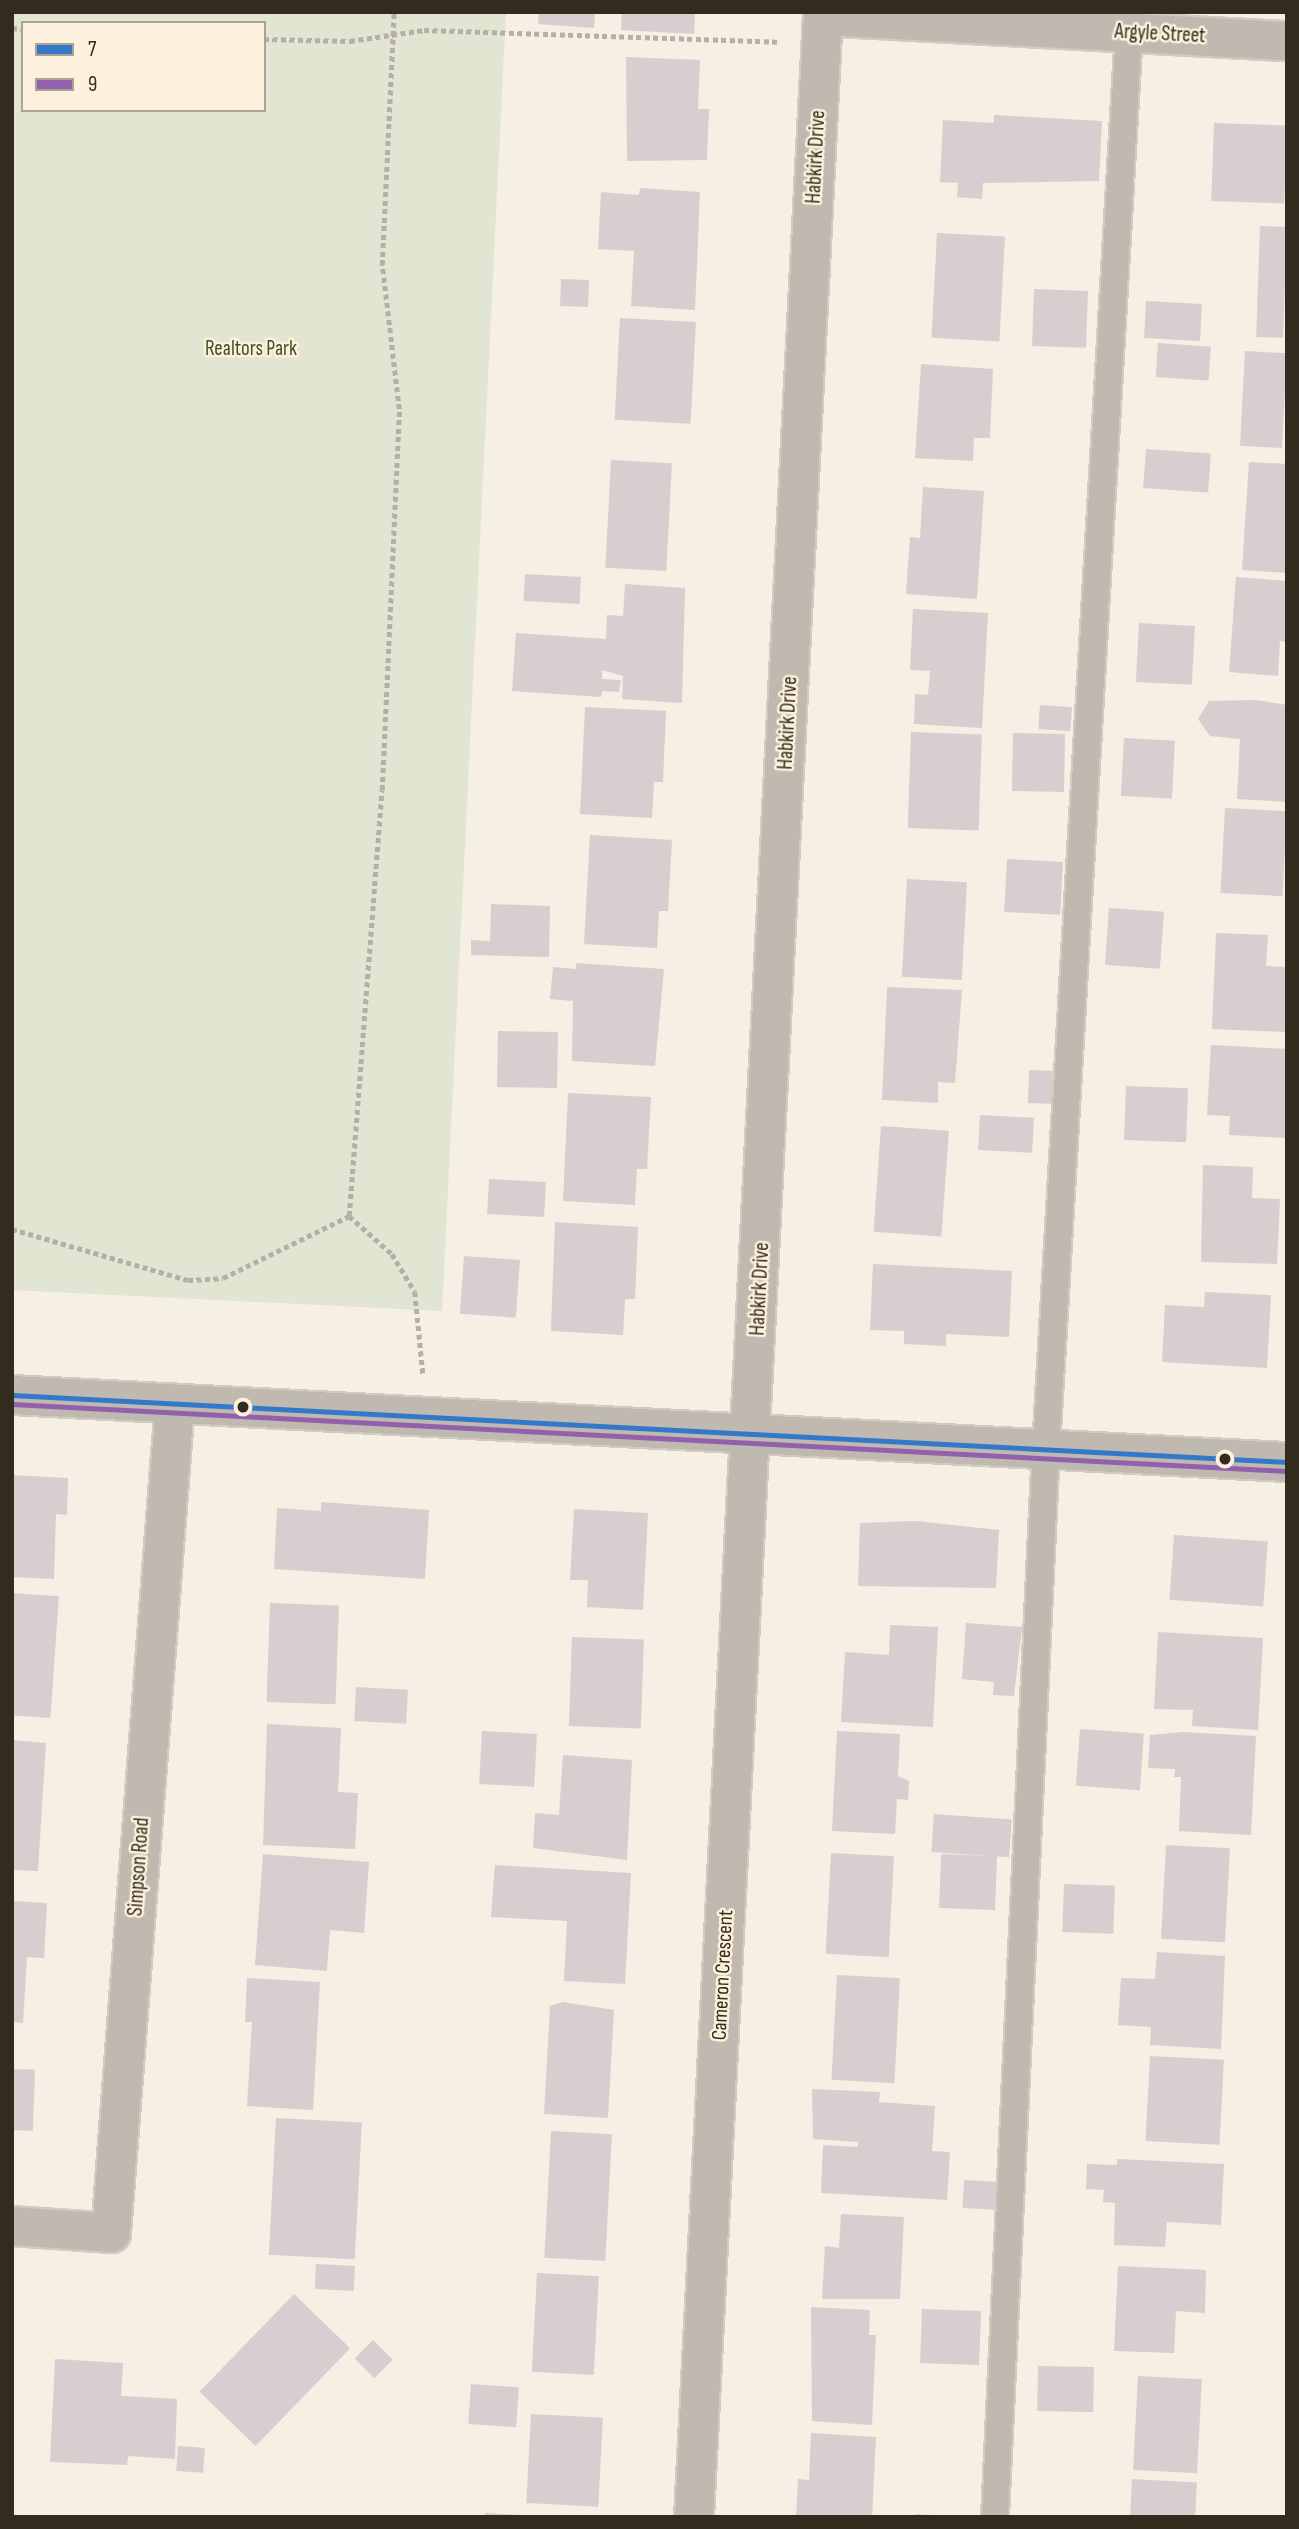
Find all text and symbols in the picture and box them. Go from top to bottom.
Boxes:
street label: Argyle Street [1114,19,1206,49]
legend [21,21,266,112]
text: 7 [88,37,96,62]
text: 9 [88,72,97,97]
street label: Habkirk Drive [801,110,831,204]
park label: Realtors Park [205,336,297,362]
street label: Habkirk Drive [773,676,803,770]
street label: Habkirk Drive [745,1242,775,1336]
unlabelled marker [236,1400,250,1414]
unlabelled marker [1218,1452,1232,1466]
street label: Simpson Road [123,1817,155,1917]
street label: Cameron Crescent [707,1909,739,2041]

